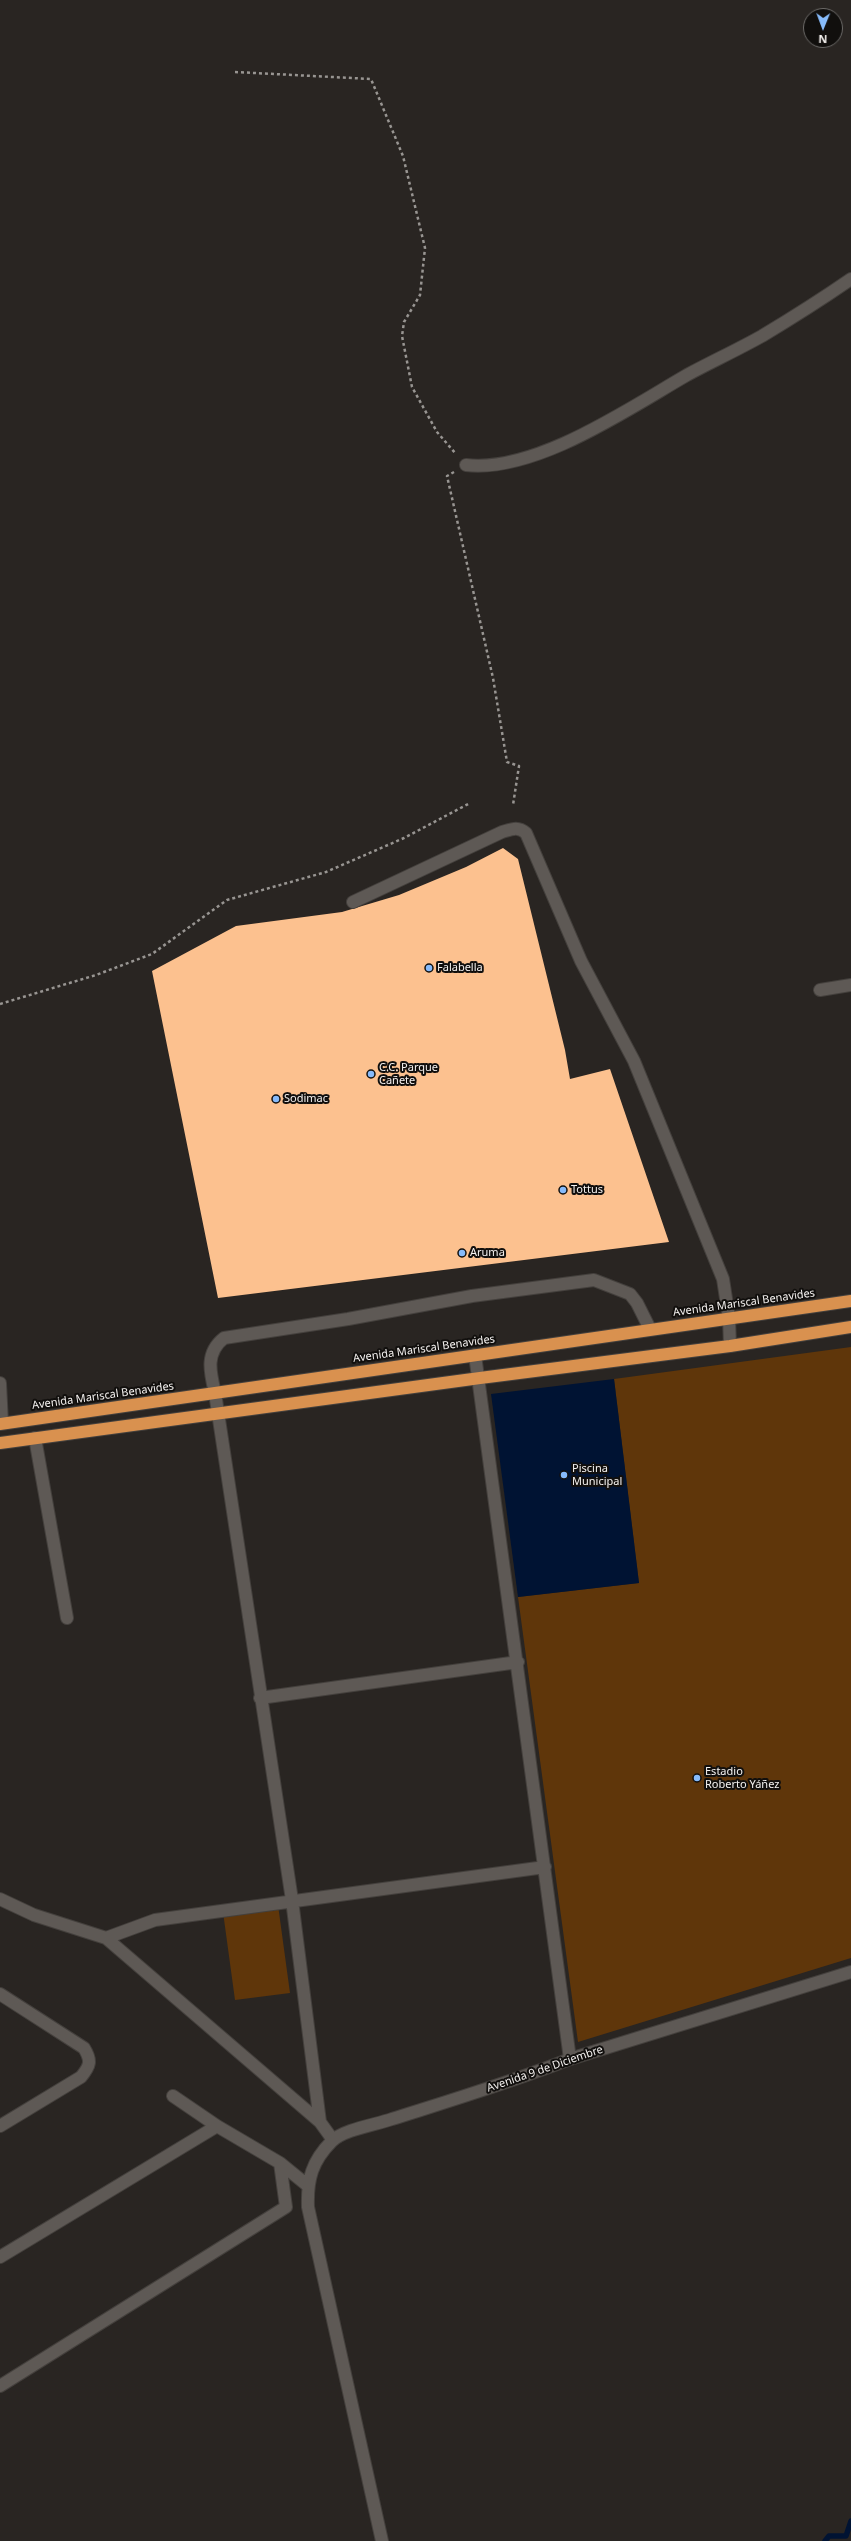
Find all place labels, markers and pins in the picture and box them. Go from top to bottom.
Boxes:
place label: Falabella [437,961,483,975]
marker: Falabella [424,963,434,973]
place label: C.C. Parque Cañete [379,1061,438,1087]
marker: C.C. Parque Cañete [366,1069,376,1079]
place label: Sodimac [284,1092,328,1106]
marker: Sodimac [271,1094,281,1104]
place label: Tottus [571,1183,603,1197]
marker: Tottus [558,1185,568,1195]
place label: Aruma [470,1246,505,1260]
marker: Aruma [457,1248,467,1258]
place label: Piscina Municipal [572,1462,622,1488]
marker: Piscina Municipal [559,1470,569,1480]
place label: Estadio Roberto Yáñez [705,1765,779,1791]
marker: Estadio Roberto Yáñez [692,1773,702,1783]

